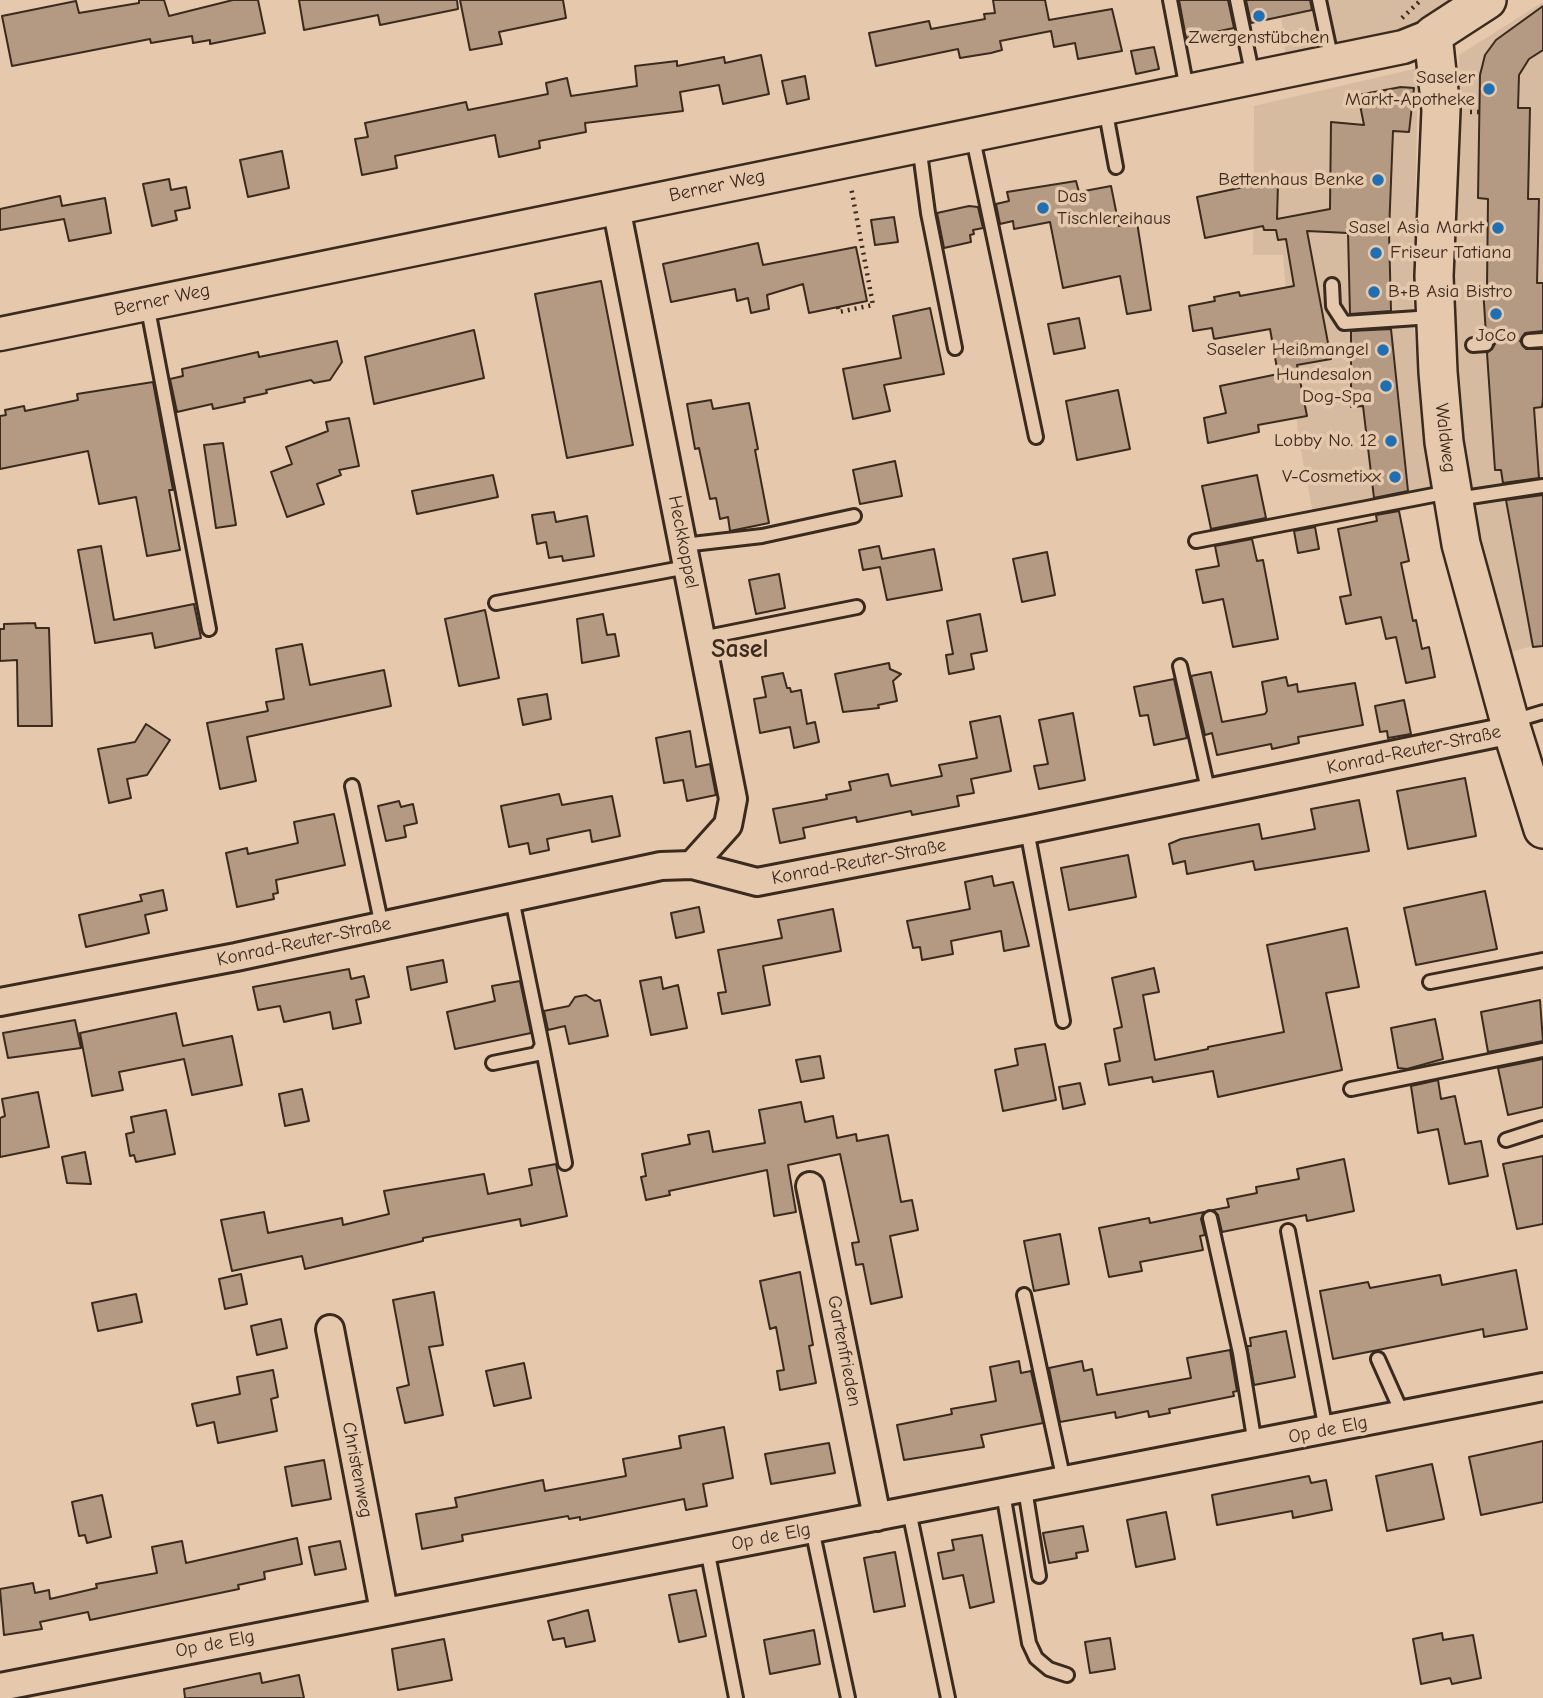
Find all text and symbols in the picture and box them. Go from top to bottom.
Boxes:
marker: Zwergenstübchen [1251,8,1267,24]
place label: Zwergenstübchen [1188,27,1330,49]
place label: Saseler Markt-Apotheke [1345,67,1475,111]
marker: Saseler Markt-Apotheke [1481,81,1497,97]
street label: Berner Weg [667,165,767,207]
place label: Bettenhaus Benke [1218,169,1364,191]
marker: Bettenhaus Benke [1370,172,1386,188]
place label: Das Tischlereihaus [1057,186,1171,230]
marker: Das Tischlereihaus [1035,200,1051,216]
place label: Sasel Asia Markt [1349,217,1484,239]
marker: Sasel Asia Markt [1490,220,1506,236]
place label: Friseur Tatiana [1390,242,1512,264]
marker: Friseur Tatiana [1368,245,1384,261]
street label: Berner Weg [112,279,212,321]
place label: B+B Asia Bistro [1388,281,1512,303]
marker: B+B Asia Bistro [1366,284,1382,300]
marker: JoCo [1488,306,1504,322]
place label: JoCo [1476,325,1516,347]
place label: Saseler Heißmangel [1206,339,1369,361]
marker: Saseler Heißmangel [1375,342,1391,358]
place label: Hundesalon Dog-Spa [1276,364,1372,408]
marker: Hundesalon Dog-Spa [1378,378,1394,394]
street label: Waldweg [1429,402,1461,474]
place label: Lobby No. 12 [1274,430,1377,452]
marker: Lobby No. 12 [1383,433,1399,449]
place label: V-Cosmetixx [1282,466,1381,488]
marker: V-Cosmetixx [1387,469,1403,485]
street label: Heckkoppel [663,494,703,590]
district label: Sasel [711,634,769,666]
street label: Konrad-Reuter-Straße [1325,720,1503,780]
street label: Konrad-Reuter-Straße [770,834,948,890]
street label: Konrad-Reuter-Straße [215,912,393,972]
street label: Gartenfrieden [822,1294,866,1408]
street label: Op de Elg [1286,1411,1370,1449]
street label: Christenweg [337,1420,377,1520]
street label: Op de Elg [729,1518,813,1556]
street label: Op de Elg [173,1625,257,1663]

